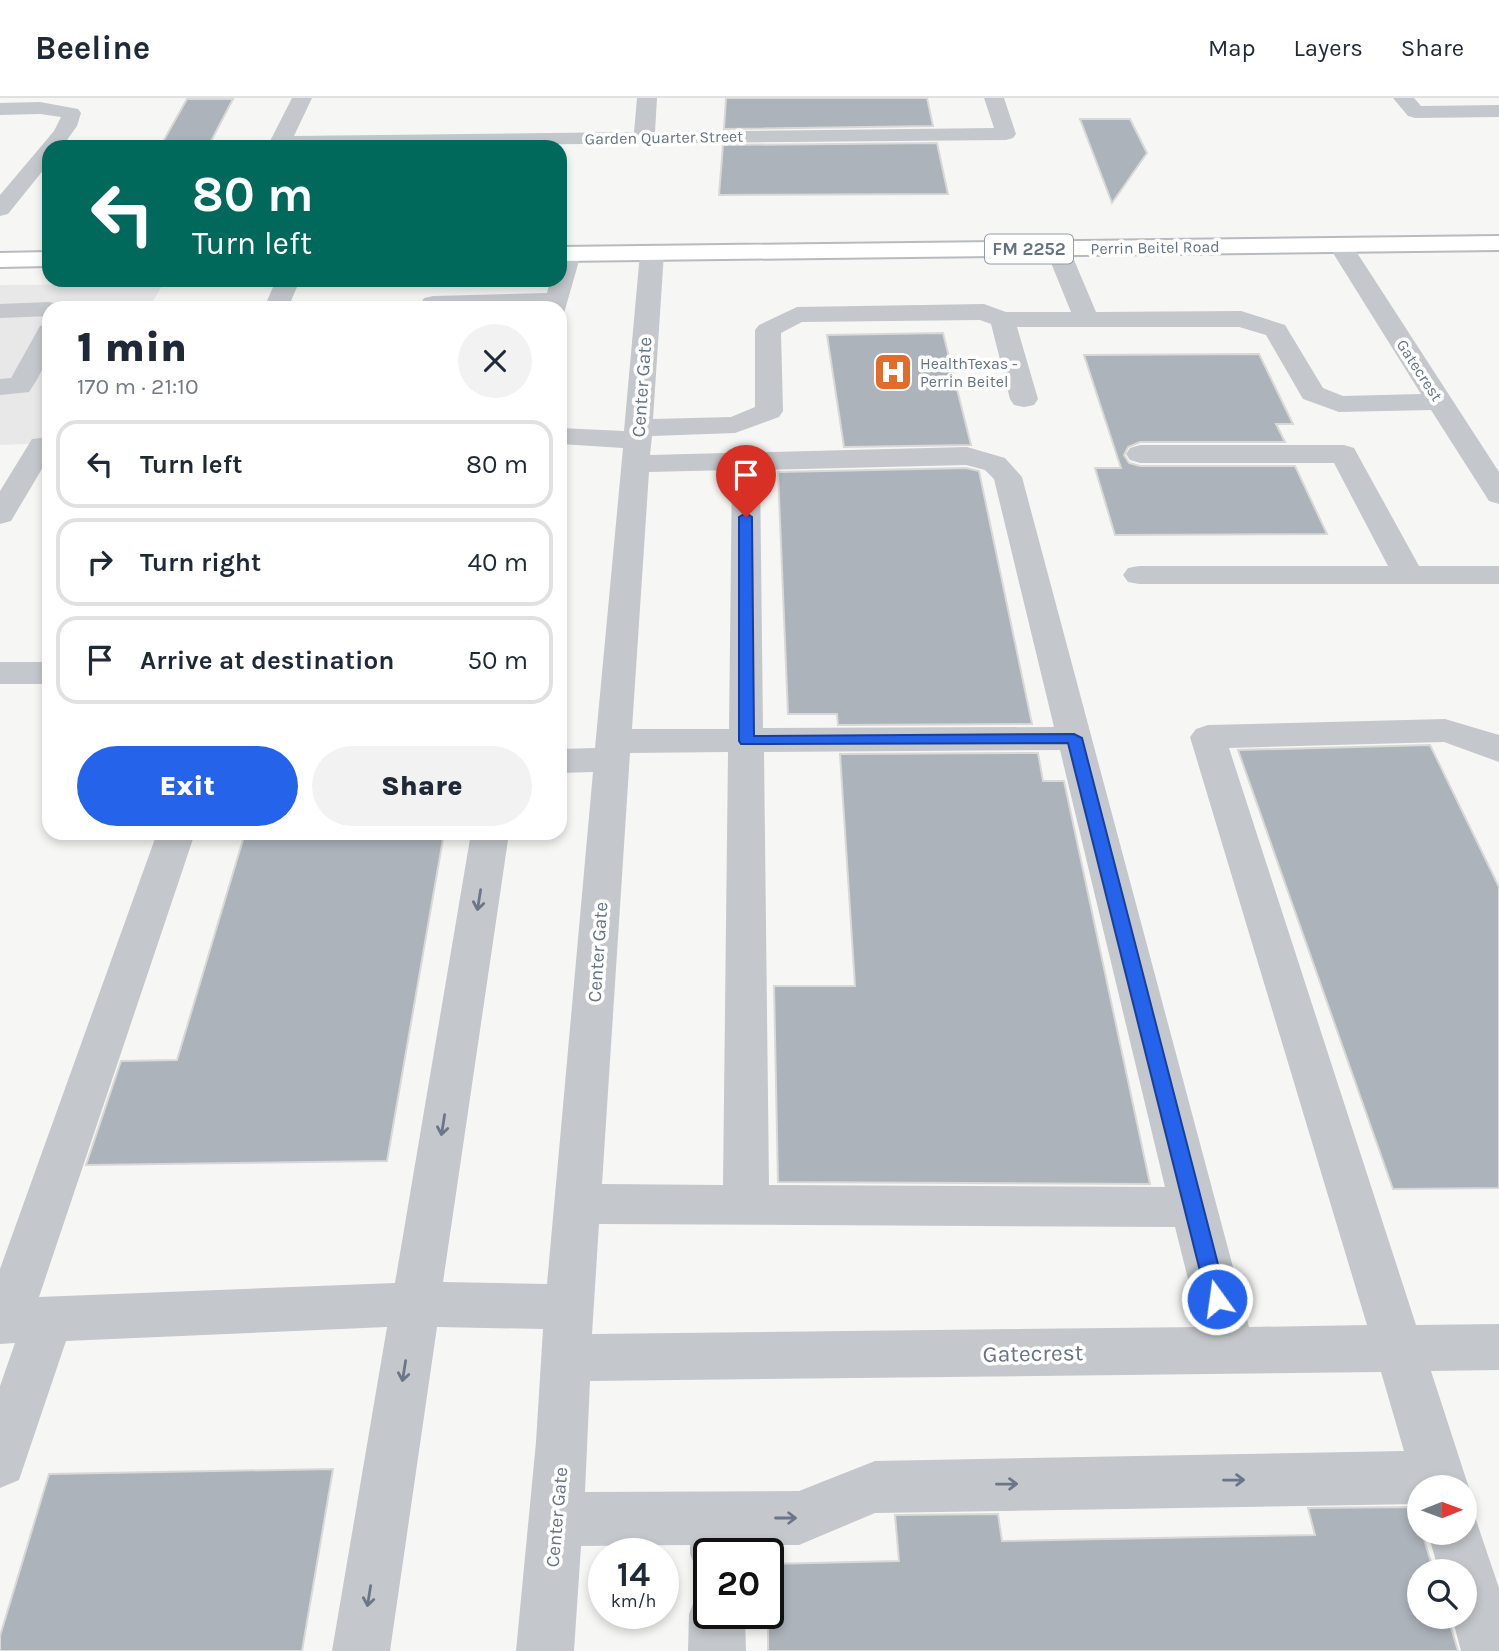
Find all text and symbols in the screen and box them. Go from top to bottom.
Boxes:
text: Beeline [35,29,150,67]
text: Map [1208,34,1256,62]
text: Layers [1294,34,1363,62]
text: Share [1401,34,1464,62]
street label: Garden Quarter Street [585,127,743,148]
text: 80 m [192,166,314,223]
icon: left [77,168,168,259]
text: Turn left [192,225,312,262]
road number: FM 2252 [985,234,1073,264]
street label: Perrin Beitel Road [1090,237,1220,258]
text: 1 min [77,322,187,372]
button: close [458,324,532,398]
street label: Center Gate [628,336,656,438]
street label: Gatecrest [1393,336,1447,405]
hospital icon: HealthTexas - Perrin Beitel [872,351,914,393]
place label: HealthTexas - Perrin Beitel [920,354,1018,391]
text: 170 m · 21:10 [77,373,199,400]
icon: left [81,445,119,483]
pin [716,445,776,517]
text: Turn left [140,449,242,480]
text: 80 m [466,449,528,480]
icon: arrive [727,456,765,494]
icon: right [81,543,119,581]
text: Turn right [140,547,261,578]
text: 40 m [468,547,528,578]
icon: arrive [81,641,119,679]
text: Arrive at destination [140,645,394,676]
text: 50 m [467,645,528,676]
button: Exit [77,746,298,826]
button: Share [312,746,532,826]
one-way arrow [472,888,485,911]
street label: Center Gate [584,901,612,1003]
one-way arrow [436,1113,449,1136]
position arrow [1180,1262,1254,1336]
street label: Gatecrest [982,1339,1084,1368]
one-way arrow [397,1359,410,1382]
street label: Center Gate [542,1466,572,1568]
one-way arrow [1223,1474,1246,1487]
north arrow [1407,1475,1477,1545]
map controls [1407,1475,1477,1629]
one-way arrow [995,1478,1018,1491]
one-way arrow [774,1511,797,1525]
speed limit sign: 20 [693,1538,784,1629]
text: 14 [617,1554,650,1595]
button: search [1407,1559,1477,1629]
one-way arrow [363,1584,376,1607]
text: km/h [611,1590,656,1612]

